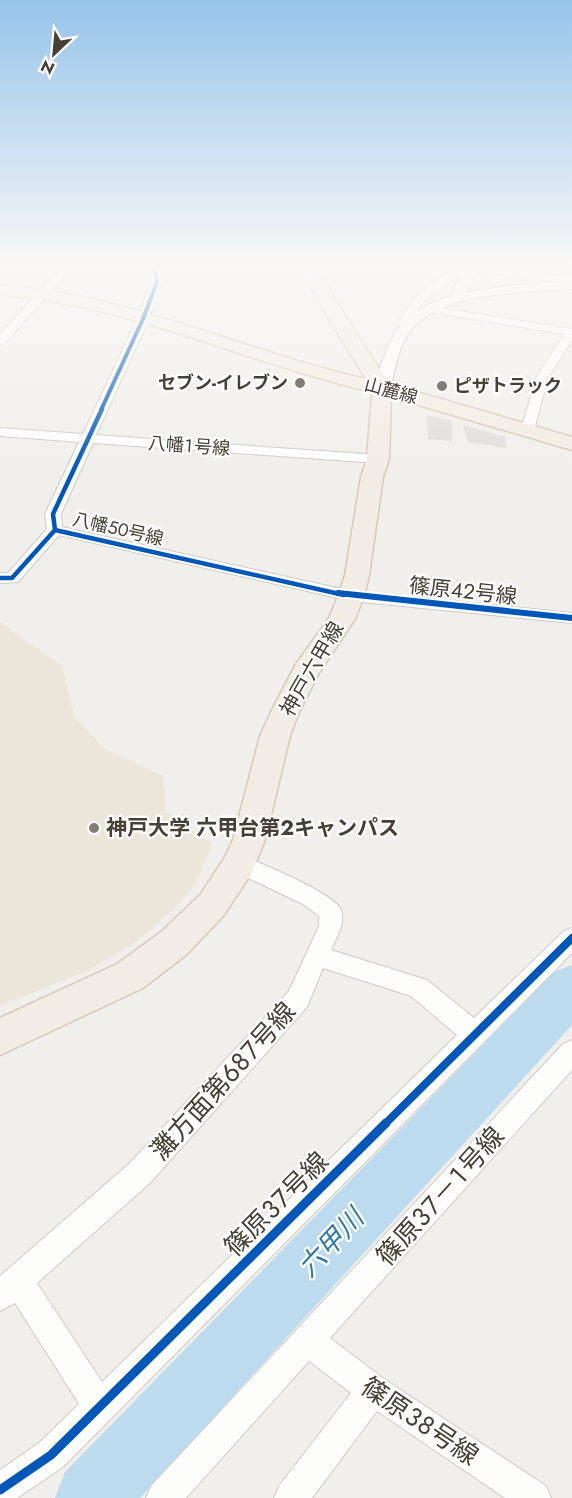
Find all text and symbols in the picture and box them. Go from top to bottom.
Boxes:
north arrow [24,24,84,84]
text: N [37,54,58,80]
place label: セブン-イレブン [158,370,288,396]
street label: 山麓線 [362,371,420,411]
place label: ピザトラック [454,373,562,399]
marker: セブン-イレブン [293,376,307,390]
marker: ピザトラック [435,379,449,393]
street label: 八幡１号線 [147,430,231,462]
street label: 八幡５０号線 [70,506,166,552]
street label: 篠原４２号線 [408,570,518,612]
street label: 神戸六甲線 [273,616,351,722]
place label: 神戸大学 六甲台第2キャンパス [106,813,399,843]
marker: 神戸大学 六甲台第2キャンパス [87,821,101,835]
street label: 灘方面第６８７号線 [142,994,304,1168]
street label: 篠原３７－１号線 [367,1118,513,1274]
street label: 篠原３７号線 [215,1143,337,1265]
water label: 六甲川 [289,1198,375,1286]
street label: 篠原３８号線 [354,1368,486,1474]

